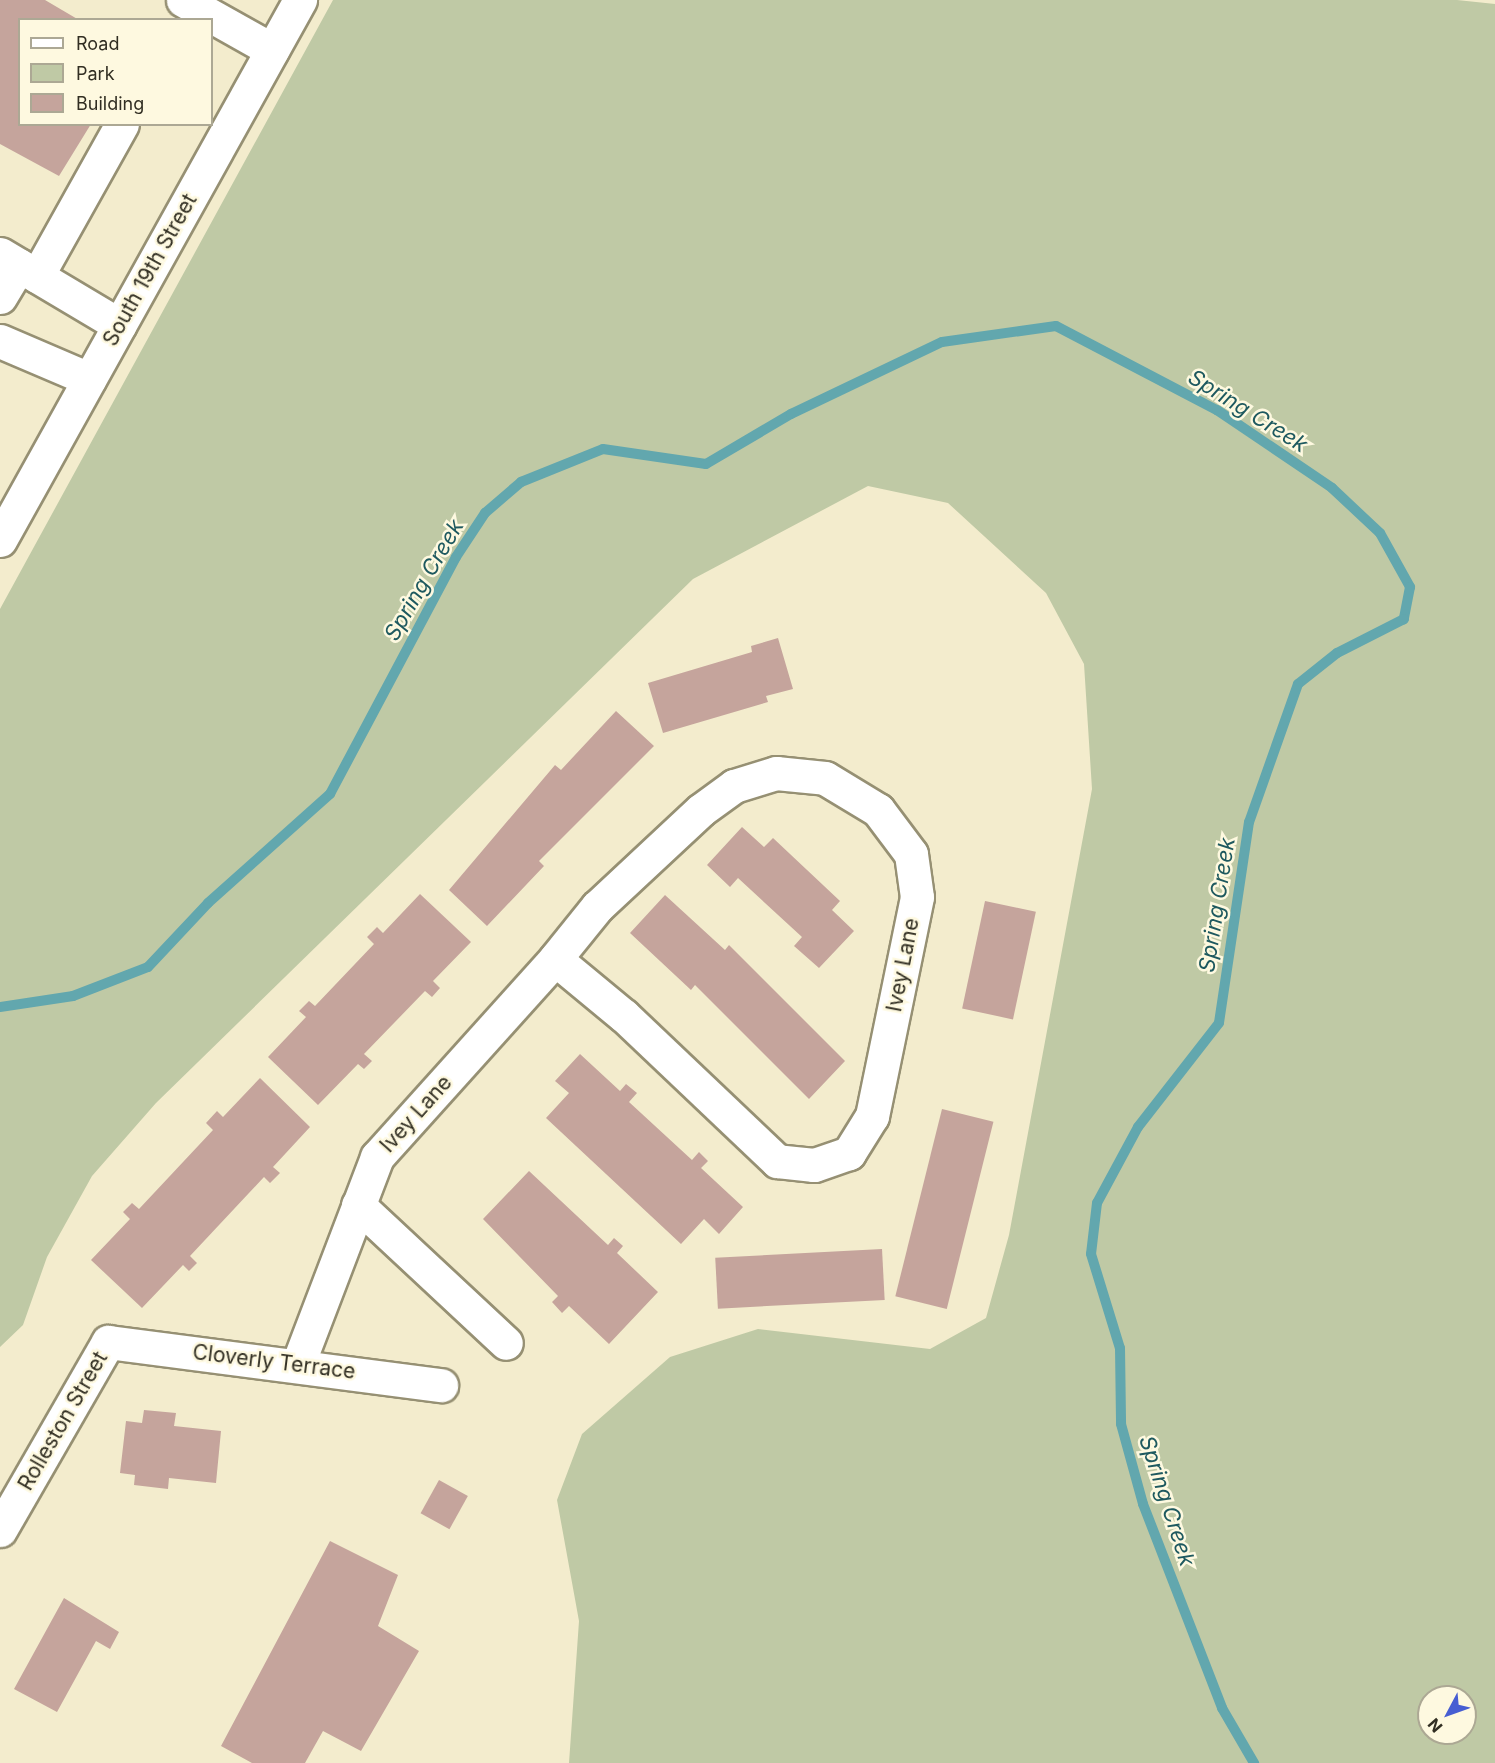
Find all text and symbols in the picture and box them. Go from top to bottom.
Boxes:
legend [18,18,213,126]
text: Road [76,33,119,54]
text: Park [76,63,115,84]
text: Building [76,93,144,114]
street label: South 19th Street [98,190,202,350]
water label: Spring Creek [1183,364,1313,458]
water label: Spring Creek [379,515,469,645]
water label: Spring Creek [1193,836,1241,974]
street label: Ivey Lane [882,916,924,1014]
street label: Ivey Lane [375,1070,457,1158]
street label: Cloverly Terrace [191,1340,357,1384]
street label: Rolleston Street [13,1347,113,1495]
water label: Spring Creek [1133,1432,1201,1570]
north arrow [1417,1685,1477,1745]
text: N [1423,1714,1446,1737]

